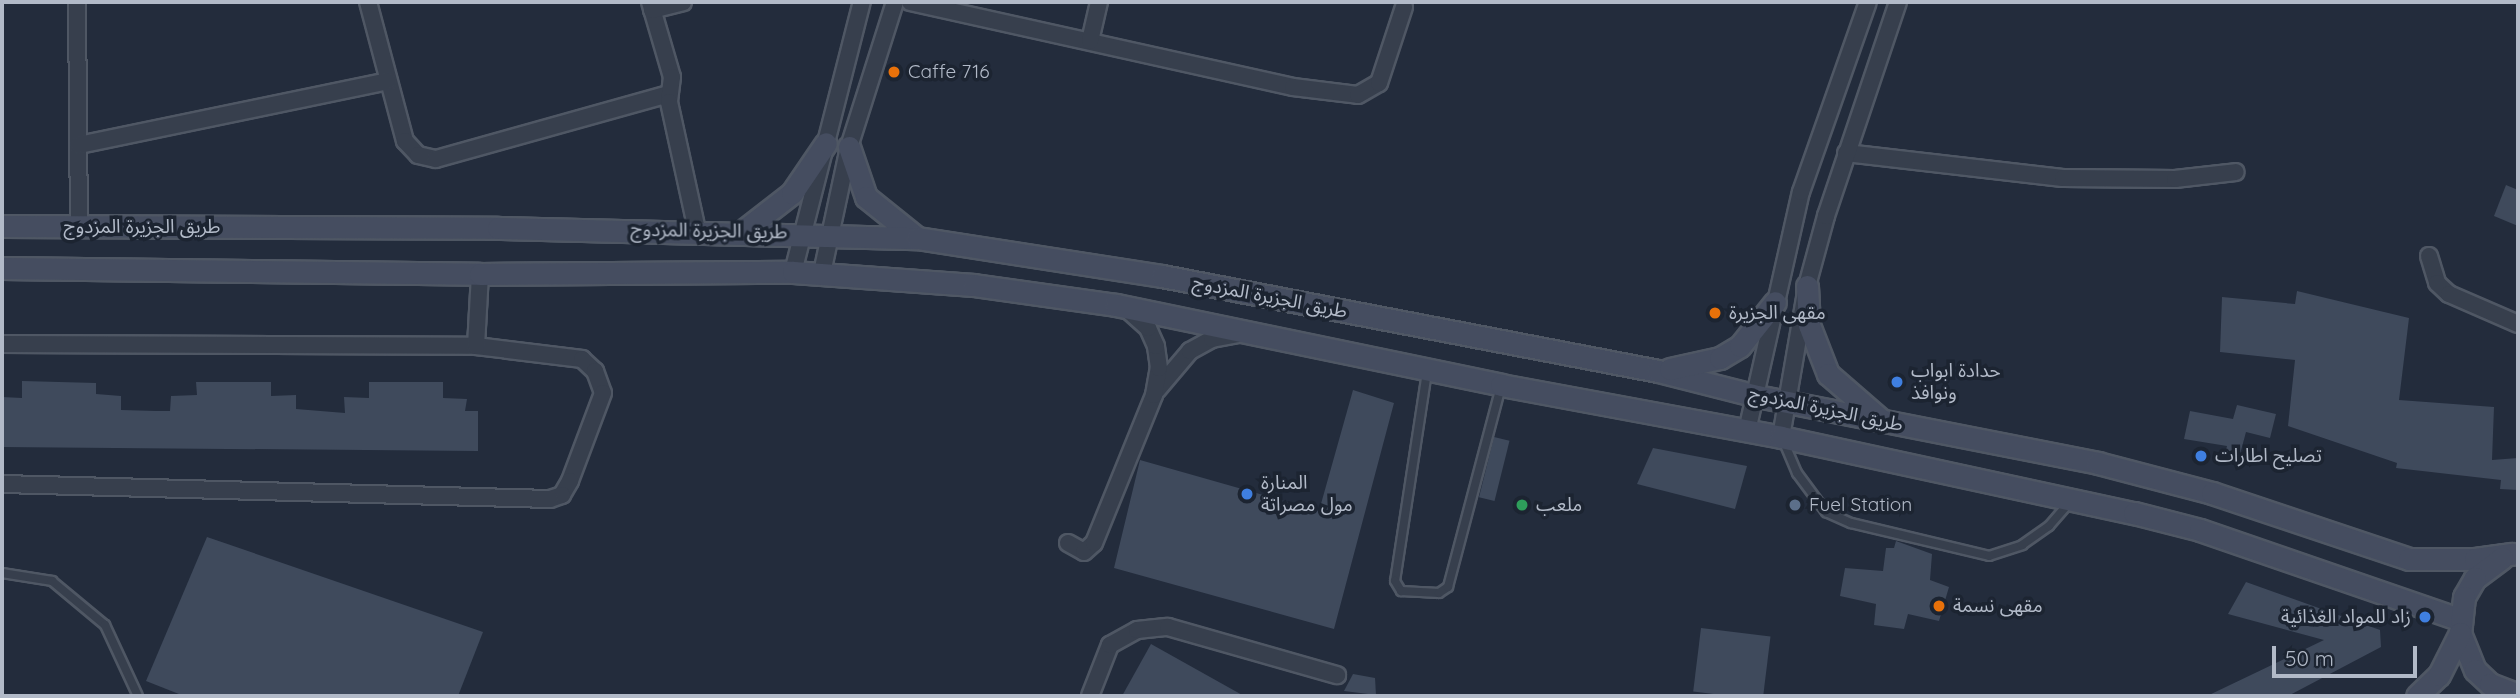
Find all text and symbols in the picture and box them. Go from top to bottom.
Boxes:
place label: Caffe 716 [908,61,989,83]
marker: Caffe 716 [886,64,902,80]
street label: طريق الجزيرة المزدوج [64,216,220,238]
street label: طريق الجزيرة المزدوج [630,218,788,244]
street label: طريق الجزيرة المزدوج [1191,271,1349,323]
place label: مقهى الجزيرة [1729,302,1826,324]
marker: مقهى الجزيرة [1707,305,1723,321]
place label: حدادة ابواب ونوافذ [1911,360,2001,404]
marker: حدادة ابواب ونوافذ [1889,374,1905,390]
street label: طريق الجزيرة المزدوج [1747,382,1905,436]
place label: تصليح اطارات [2215,445,2322,467]
marker: تصليح اطارات [2193,448,2209,464]
place label: المنارة مول مصراتة [1261,472,1353,516]
marker: المنارة مول مصراتة [1239,486,1255,502]
place label: ملعب [1536,494,1582,516]
place label: Fuel Station [1809,494,1912,516]
marker: ملعب [1514,497,1530,513]
marker: Fuel Station [1787,497,1803,513]
place label: مقهى نسمة [1953,595,2043,617]
marker: مقهى نسمة [1931,598,1947,614]
place label: زاد للمواد الغذائية [2281,606,2411,628]
marker: زاد للمواد الغذائية [2417,609,2433,625]
scale bar [2275,632,2420,676]
text: 50 m [2285,645,2334,671]

